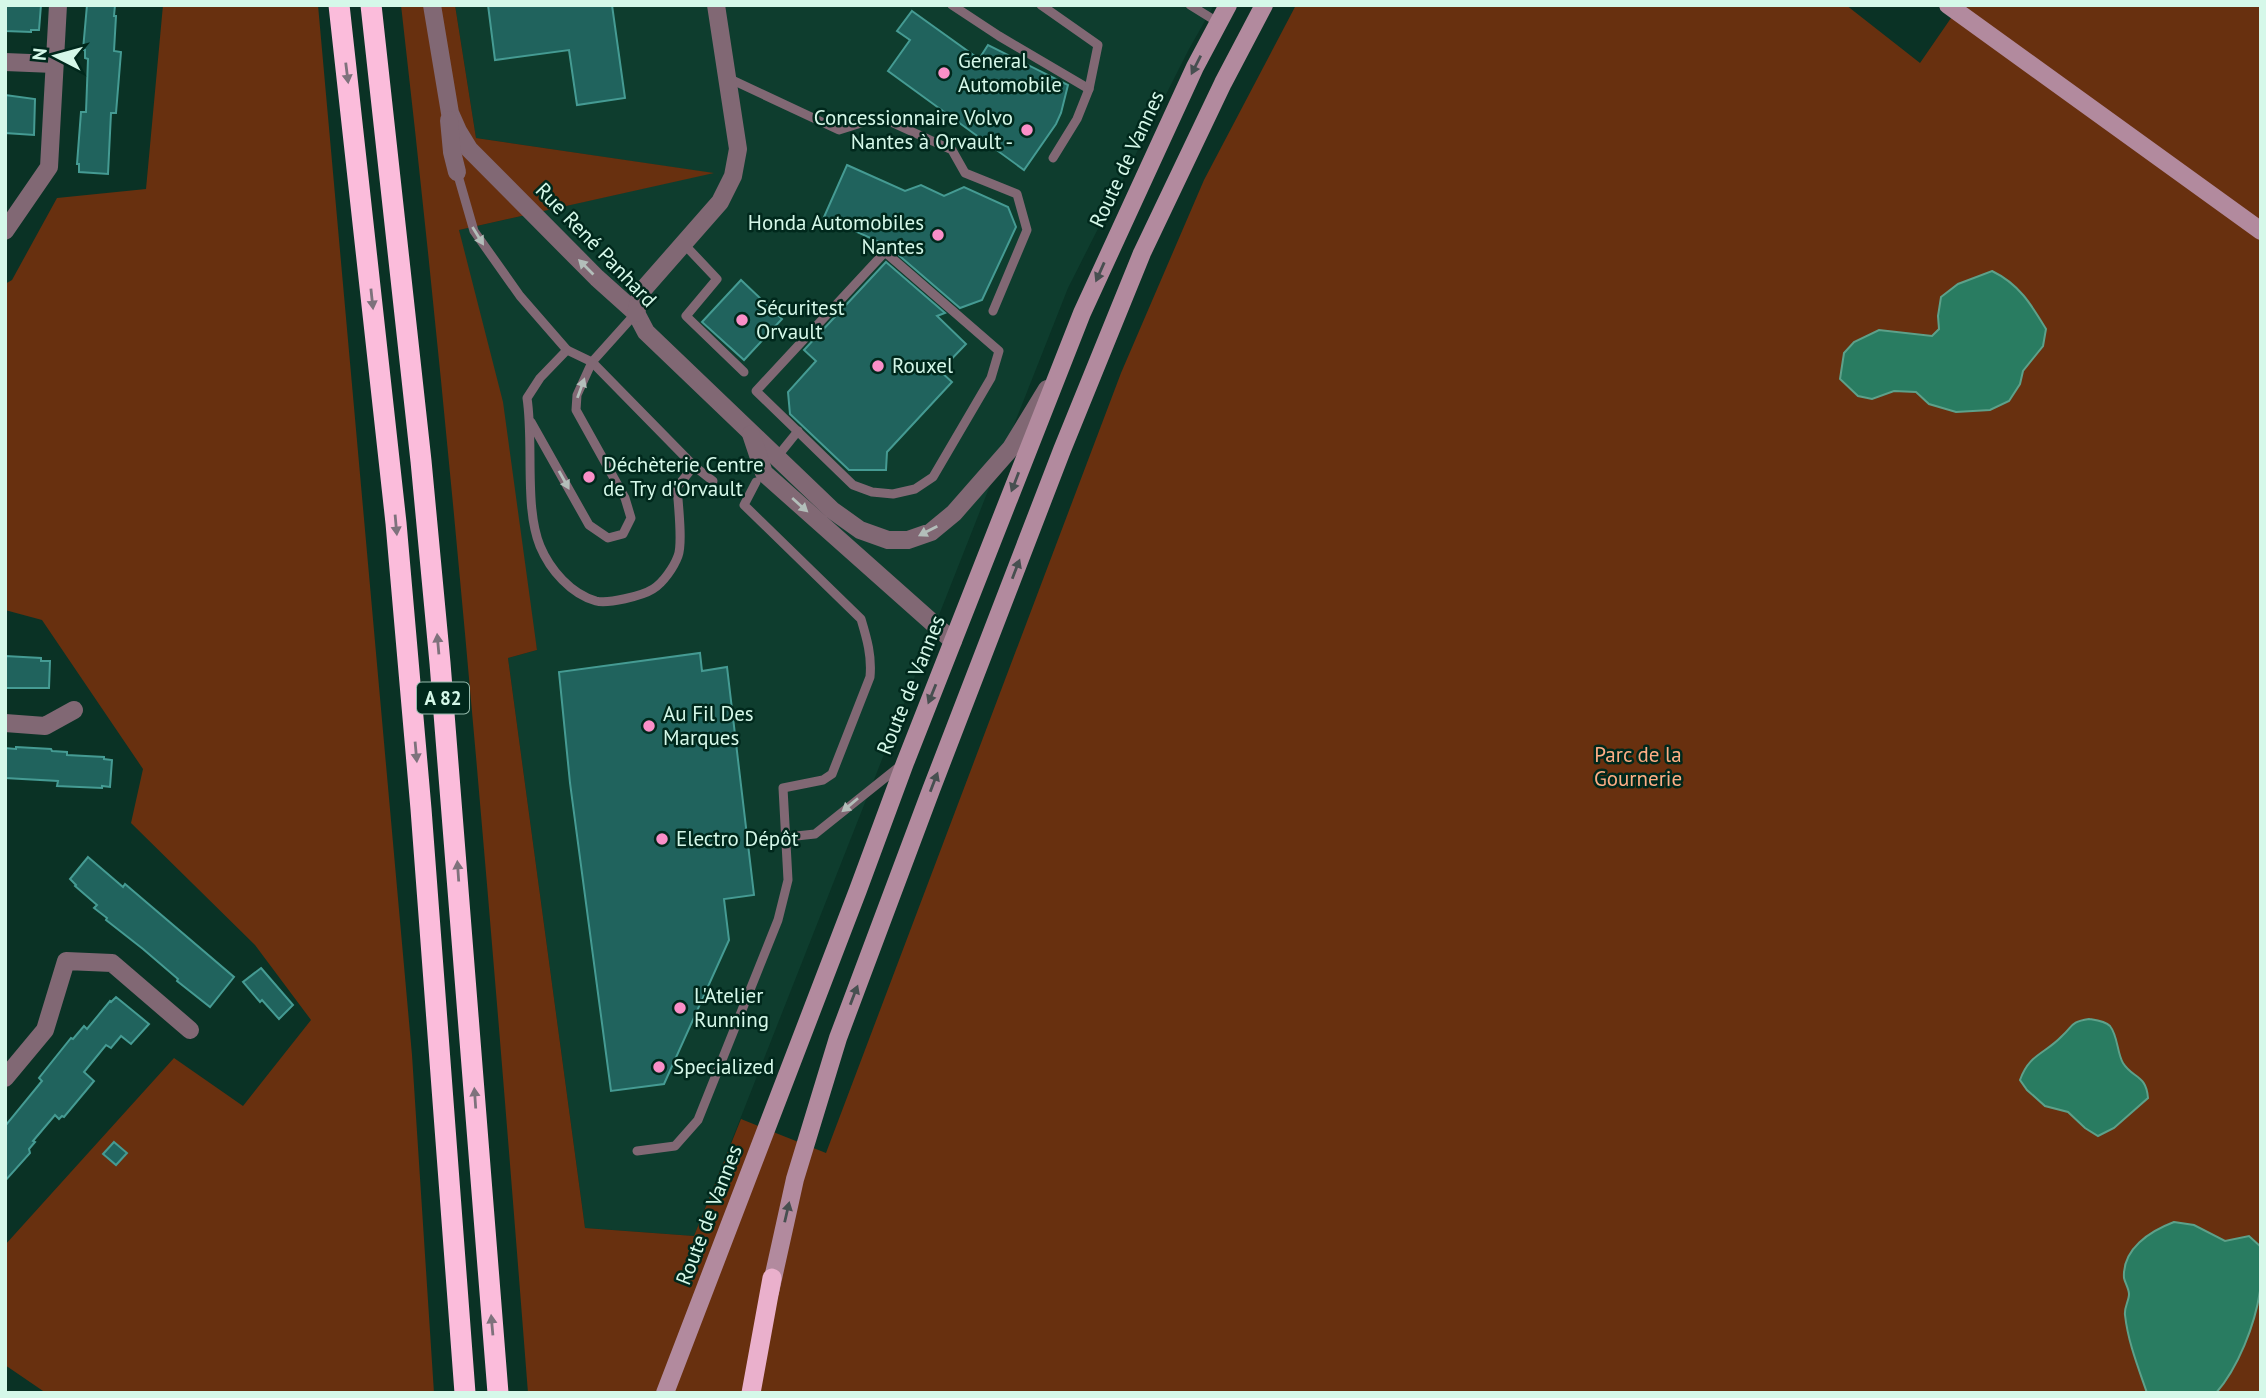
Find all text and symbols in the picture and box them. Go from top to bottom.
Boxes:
north arrow [21,21,91,91]
text: N [27,47,52,62]
place label: General Automobile [958,47,1062,98]
one-way arrow [1190,55,1202,75]
one-way arrow [342,62,353,84]
marker: General Automobile [936,65,952,81]
street label: Route de Vannes [1083,86,1170,232]
place label: Concessionnaire Volvo Nantes à Orvault - [814,104,1013,155]
marker: Concessionnaire Volvo Nantes à Orvault - [1019,122,1035,138]
street label: Rue René Panhard [530,177,663,313]
place label: Honda Automobiles Nantes [748,209,924,260]
one-way arrow [472,226,485,246]
marker: Honda Automobiles Nantes [930,227,946,243]
one-way arrow [578,258,595,275]
one-way arrow [1094,261,1105,282]
one-way arrow [367,288,378,310]
place label: Sécuritest Orvault [756,294,845,345]
marker: Sécuritest Orvault [734,312,750,328]
place label: Rouxel [892,352,953,379]
marker: Rouxel [870,358,886,374]
one-way arrow [576,378,587,399]
place label: Déchèterie Centre de Try d'Orvault [603,451,764,502]
marker: Déchèterie Centre de Try d'Orvault [581,469,597,485]
one-way arrow [558,470,570,490]
one-way arrow [1009,472,1020,493]
one-way arrow [791,497,809,513]
one-way arrow [391,515,402,537]
one-way arrow [918,526,938,537]
one-way arrow [1010,559,1021,580]
street label: Route de Vannes [870,611,951,758]
one-way arrow [432,633,443,655]
road number: A 82 [417,682,469,713]
one-way arrow [926,684,937,705]
place label: Au Fil Des Marques [663,700,754,751]
marker: Au Fil Des Marques [641,718,657,734]
one-way arrow [411,741,422,763]
park label: Parc de la Gournerie [1594,741,1682,792]
one-way arrow [928,771,939,792]
one-way arrow [842,797,860,812]
place label: Electro Dépôt [676,825,799,852]
marker: Electro Dépôt [654,831,670,847]
one-way arrow [452,860,463,882]
place label: L'Atelier Running [694,982,769,1033]
one-way arrow [849,984,860,1005]
marker: L'Atelier Running [672,1000,688,1016]
place label: Specialized [673,1053,774,1080]
marker: Specialized [651,1059,667,1075]
one-way arrow [469,1087,480,1109]
street label: Route de Vannes [669,1141,748,1289]
one-way arrow [782,1201,793,1223]
one-way arrow [486,1314,497,1336]

